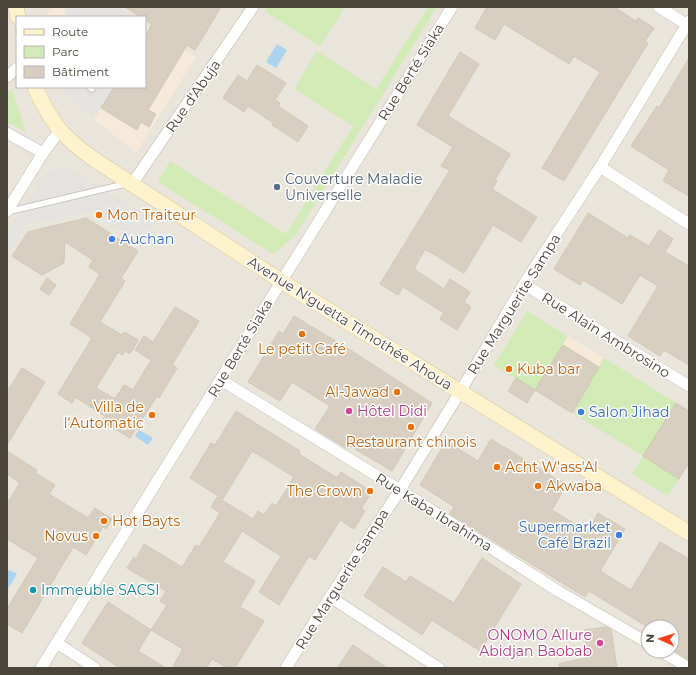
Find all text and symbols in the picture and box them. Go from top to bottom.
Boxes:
legend [16,16,146,88]
street label: Rue Berté Siaka [374,20,448,124]
text: Route [52,24,88,39]
text: Parc [52,44,79,59]
street label: Rue d'Abuja [161,56,225,136]
text: Bâtiment [52,64,109,79]
place label: Couverture Maladie Universelle [285,170,422,204]
marker: Couverture Maladie Universelle [272,182,282,192]
place label: Mon Traiteur [107,206,196,224]
marker: Mon Traiteur [94,210,104,220]
place label: Auchan [120,230,174,248]
street label: Rue Marguerite Sampa [463,230,565,378]
marker: Auchan [107,234,117,244]
street label: Avenue N'guetta Timothée Ahoua [244,252,456,394]
street label: Rue Alain Ambrosino [538,288,674,382]
street label: Rue Berté Siaka [204,296,276,400]
marker: Le petit Café [297,329,307,339]
place label: Le petit Café [258,340,346,358]
place label: Kuba bar [517,360,581,378]
marker: Kuba bar [504,364,514,374]
place label: Al-Jawad [325,383,389,401]
marker: Al-Jawad [392,387,402,397]
place label: Villa de l‘Automatic [64,398,144,432]
place label: Hôtel Didi [357,402,427,420]
place label: Salon Jihad [589,403,670,421]
marker: Hôtel Didi [344,406,354,416]
marker: Salon Jihad [576,407,586,417]
marker: Villa de l‘Automatic [147,410,157,420]
marker: Restaurant chinois [406,422,416,432]
place label: Restaurant chinois [346,433,476,451]
place label: Acht W'ass'Al [505,458,598,476]
marker: Acht W'ass'Al [492,462,502,472]
street label: Rue Kaba Ibrahima [372,469,496,555]
place label: Akwaba [546,477,602,495]
marker: Akwaba [533,481,543,491]
place label: The Crown [287,482,362,500]
marker: The Crown [365,486,375,496]
street label: Rue Marguerite Sampa [291,505,393,653]
place label: Hot Bayts [112,512,180,530]
marker: Hot Bayts [99,516,109,526]
place label: Supermarket Café Brazil [519,518,611,552]
place label: Novus [44,527,88,545]
marker: Supermarket Café Brazil [614,530,624,540]
marker: Novus [91,531,101,541]
place label: Immeuble SACSI [41,581,159,599]
marker: Immeuble SACSI [28,585,38,595]
north arrow [640,619,680,659]
place label: ONOMO Allure Abidjan Baobab [479,626,592,660]
text: N [643,634,657,643]
marker: ONOMO Allure Abidjan Baobab [595,638,605,648]

